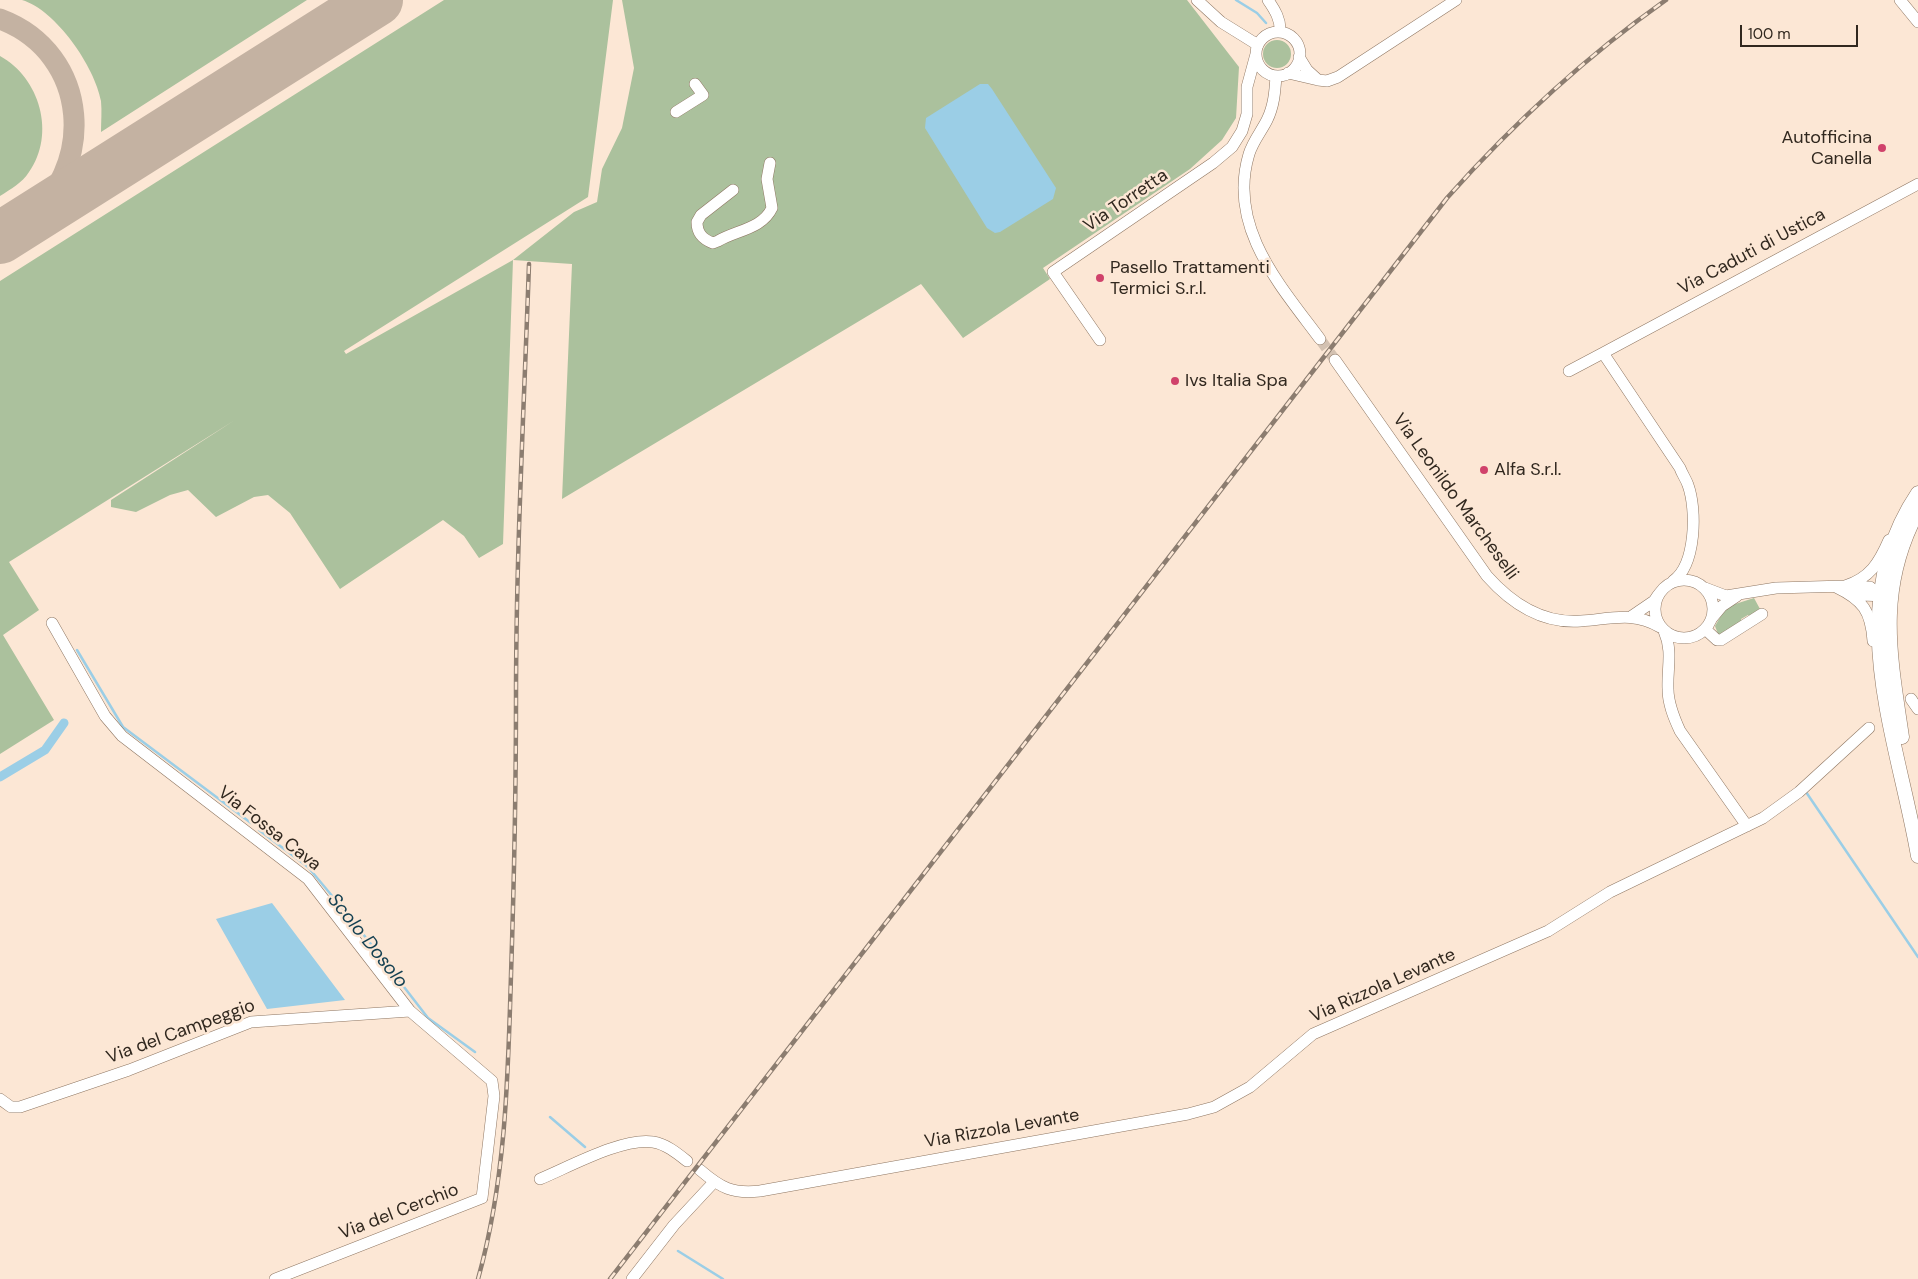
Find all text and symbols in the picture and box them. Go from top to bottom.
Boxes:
scale bar [1743,15,1860,47]
text: 100 m [1748,24,1791,44]
place label: Autofficina Canella [1781,127,1872,170]
marker: Autofficina Canella [1876,142,1888,154]
street label: Via Torretta [1080,165,1172,237]
street label: Via Caduti di Ustica [1675,204,1829,300]
place label: Pasello Trattamenti Termici S.r.l. [1110,257,1270,300]
marker: Pasello Trattamenti Termici S.r.l. [1094,272,1106,284]
place label: Ivs Italia Spa [1185,370,1288,392]
marker: Ivs Italia Spa [1169,375,1181,387]
street label: Via Leonildo Marcheselli [1387,410,1523,584]
place label: Alfa S.r.l. [1494,459,1561,481]
marker: Alfa S.r.l. [1478,464,1490,476]
street label: Via Fossa Cava [213,782,325,876]
water label: Scolo Dosolo [322,889,412,993]
street label: Via Rizzola Levante [1307,944,1459,1028]
street label: Via del Campeggio [104,995,258,1069]
street label: Via Rizzola Levante [923,1105,1081,1153]
street label: Via del Cerchio [336,1179,462,1245]

